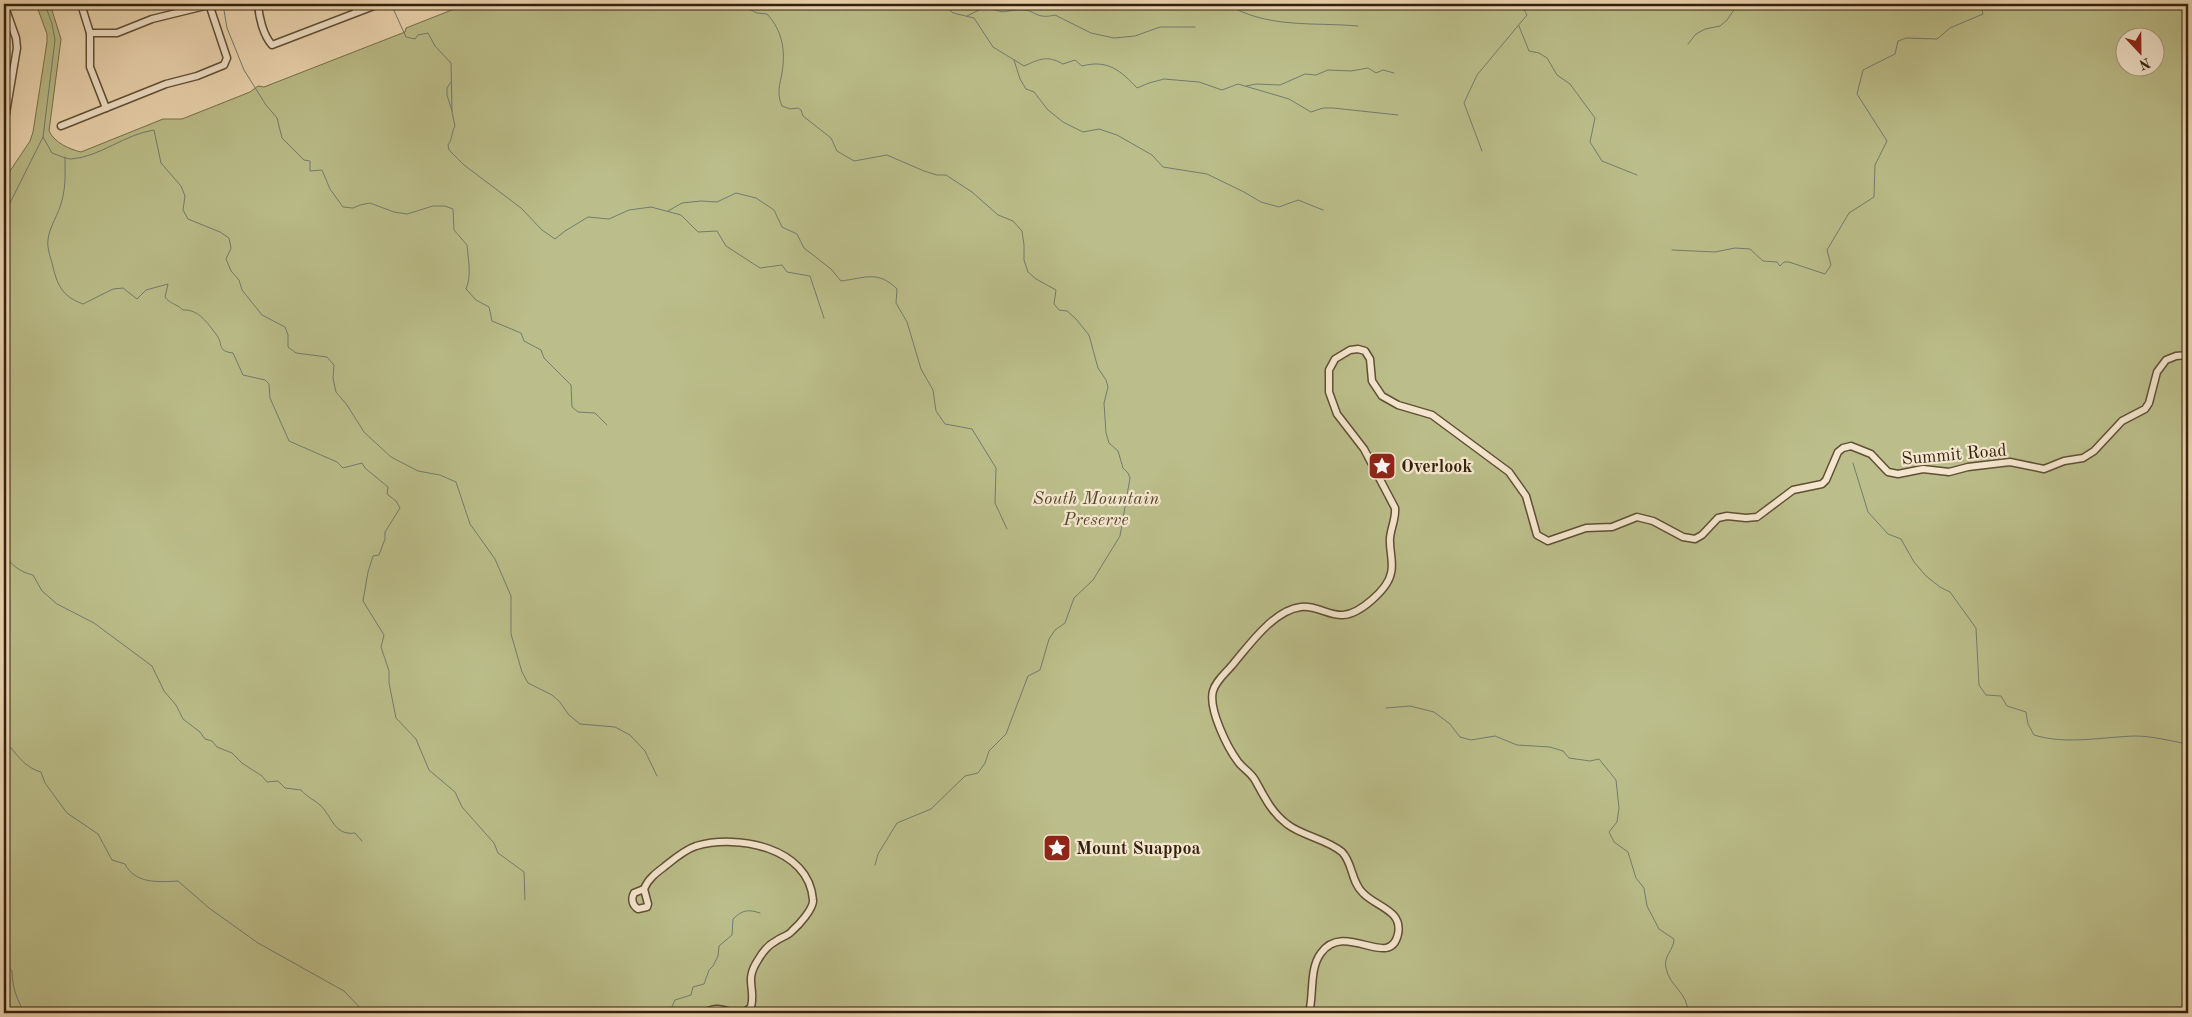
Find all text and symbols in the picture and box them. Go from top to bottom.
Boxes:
north arrow [2114,28,2164,78]
text: N [2137,55,2152,72]
street label: Summit Road [1901,441,2008,469]
place icon: Overlook [1367,451,1397,481]
place label: Overlook [1401,458,1472,476]
park label: South Mountain Preserve [1033,490,1159,529]
place icon: Mount Suappoa [1042,833,1072,863]
place label: Mount Suappoa [1076,840,1201,858]

